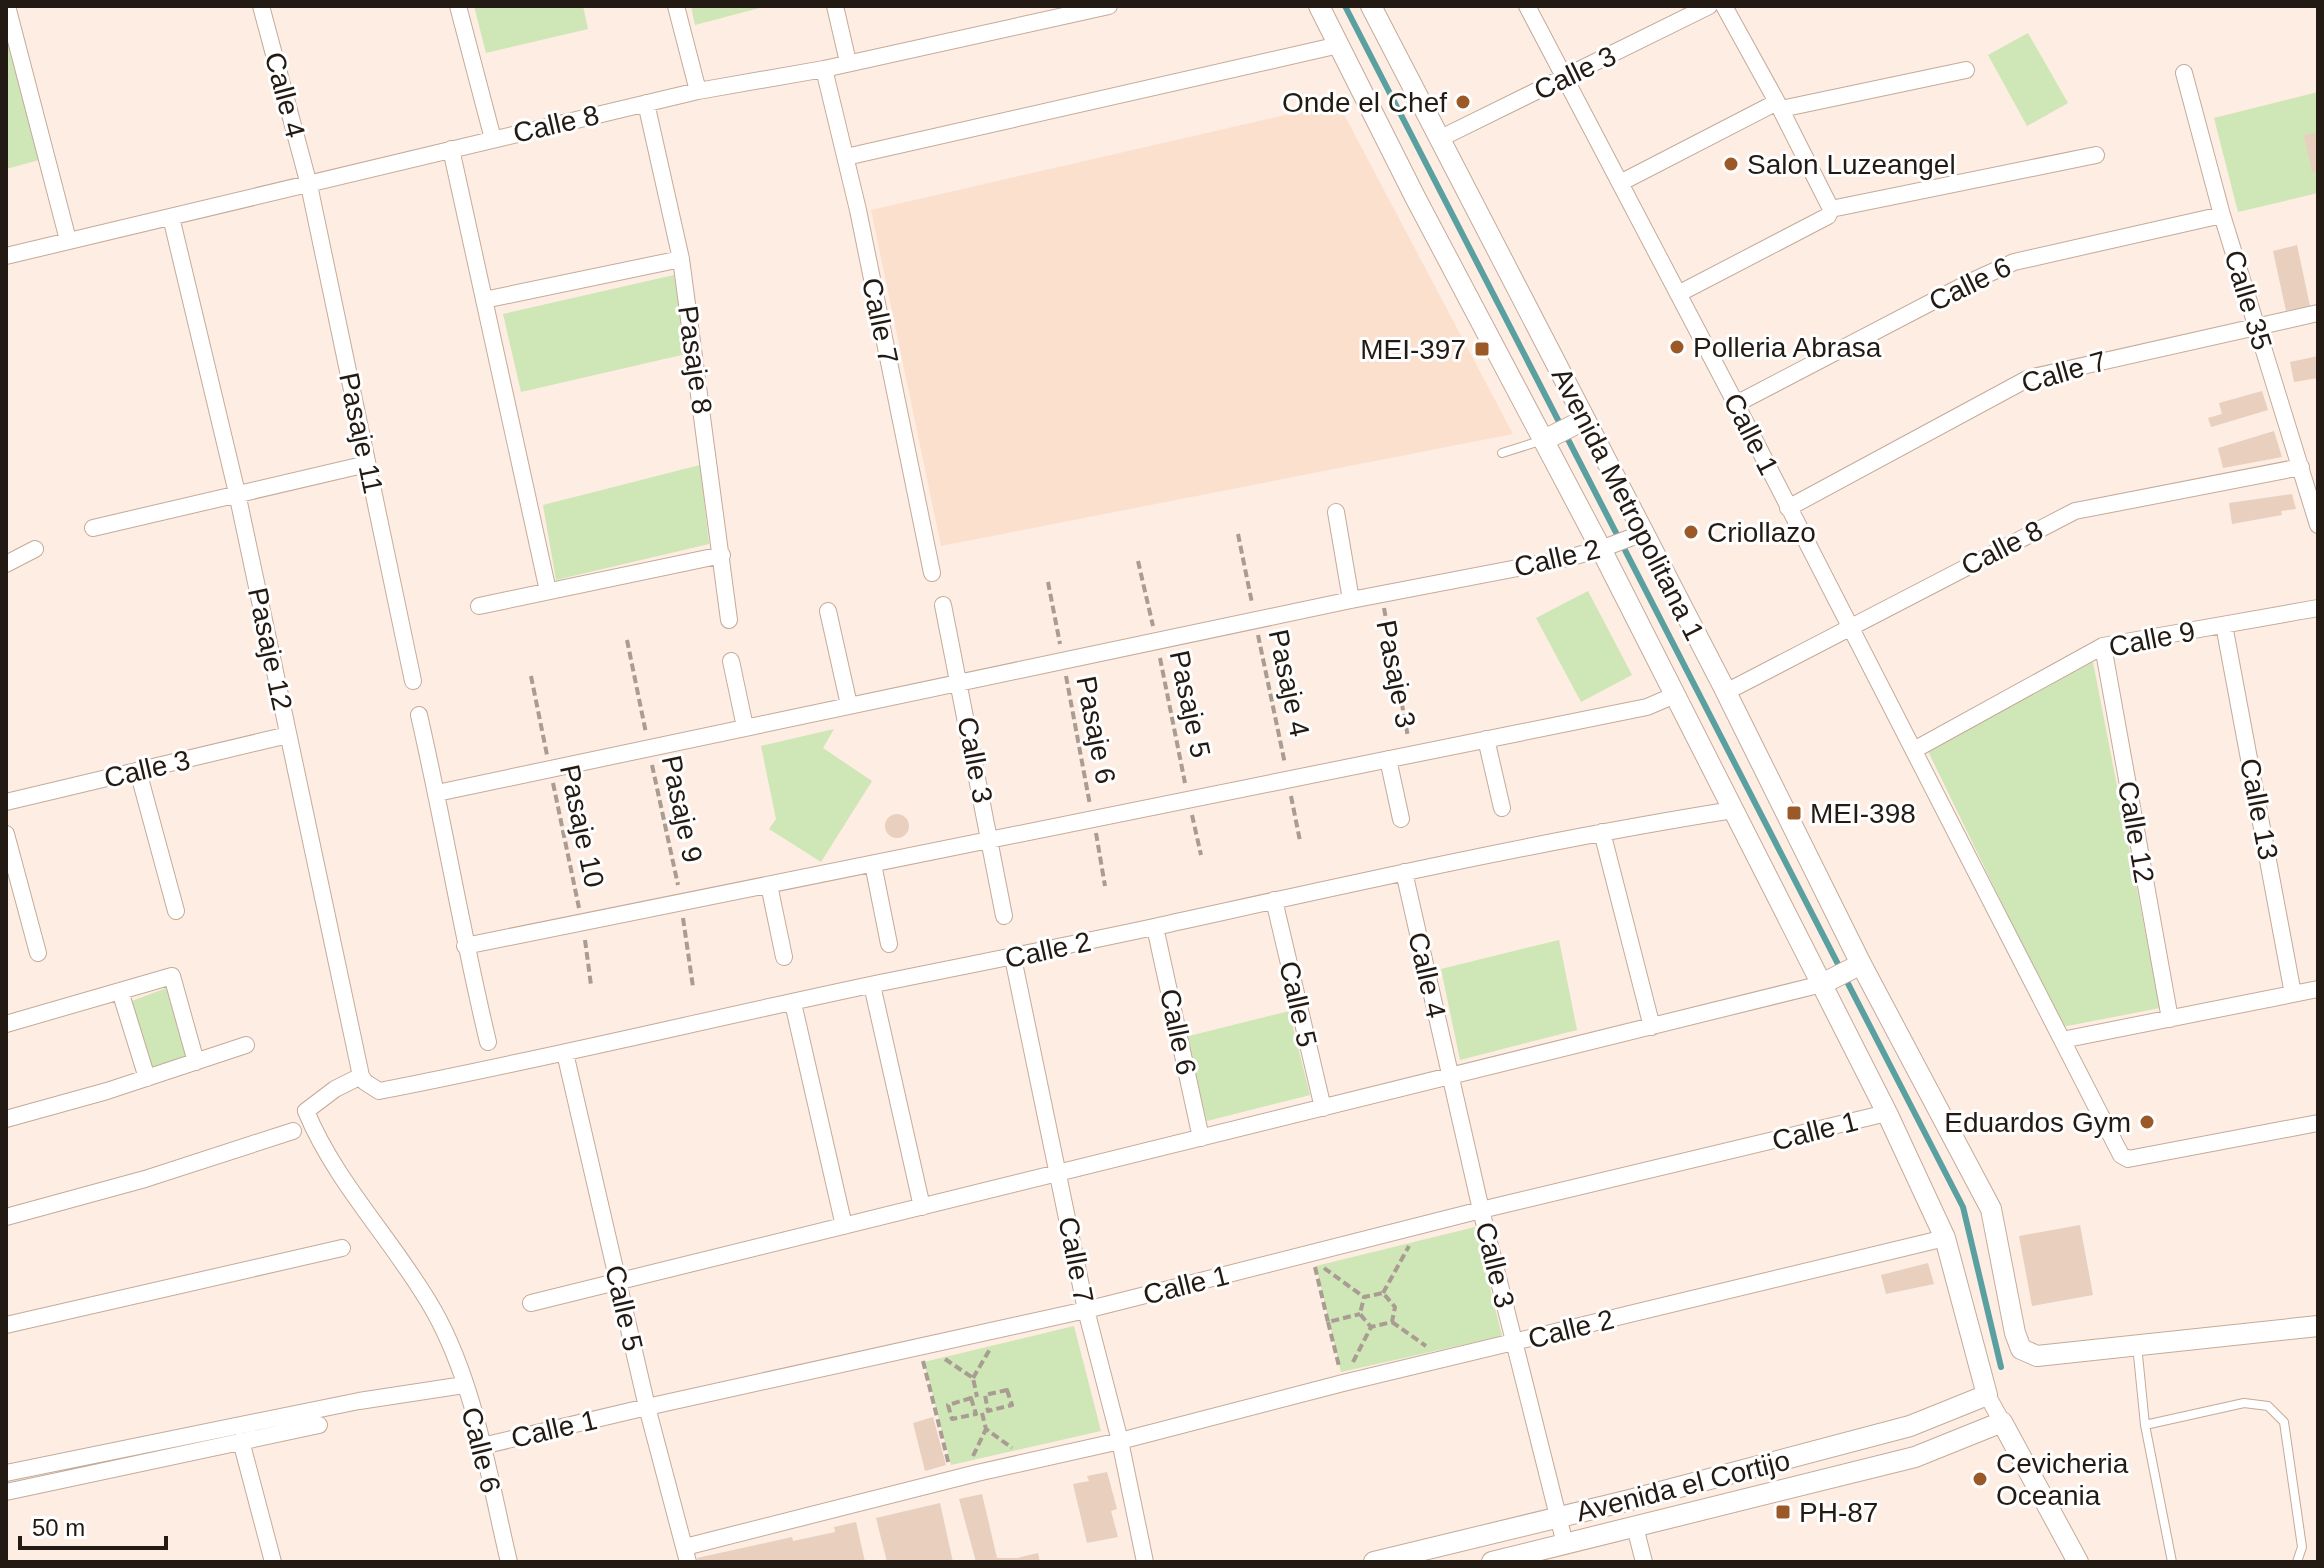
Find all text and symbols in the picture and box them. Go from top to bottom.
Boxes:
street label: Calle 3 [1529,40,1621,106]
street label: Calle 4 [259,49,311,141]
place label: Onde el Chef [1282,87,1447,118]
marker: Onde el Chef [1454,93,1472,111]
street label: Calle 8 [510,99,602,149]
place label: Salon Luzeangel [1747,149,1956,180]
marker: Salon Luzeangel [1722,155,1740,173]
street label: Calle 35 [2218,246,2278,354]
street label: Calle 6 [1924,251,2016,317]
street label: Calle 7 [856,275,904,367]
street label: Pasaje 8 [672,304,718,416]
place label: Polleria Abrasa [1693,332,1882,363]
place label: MEI-397 [1360,334,1466,365]
marker: Polleria Abrasa [1668,338,1686,356]
marker: MEI-397 [1473,340,1491,358]
street label: Calle 7 [2018,345,2110,399]
street label: Avenida Metropolitana 1 [1546,363,1710,645]
street label: Pasaje 11 [333,370,389,496]
street label: Calle 1 [1717,388,1785,480]
street label: Calle 8 [1956,514,2048,582]
place label: Criollazo [1707,517,1816,548]
marker: Criollazo [1682,523,1700,541]
street label: Calle 2 [1511,533,1603,583]
street label: Pasaje 12 [242,585,298,713]
street label: Calle 9 [2106,615,2198,663]
street label: Pasaje 3 [1370,618,1422,730]
street label: Pasaje 4 [1263,626,1315,740]
street label: Pasaje 5 [1164,647,1216,761]
street label: Pasaje 6 [1070,674,1122,786]
street label: Calle 3 [951,714,999,806]
street label: Calle 3 [101,744,193,794]
street label: Pasaje 9 [656,752,708,866]
street label: Calle 13 [2234,756,2284,862]
street label: Pasaje 10 [554,762,610,890]
street label: Calle 12 [2112,779,2160,885]
place label: MEI-398 [1810,798,1916,829]
marker: MEI-398 [1785,804,1803,822]
street label: Calle 2 [1002,926,1094,974]
street label: Calle 4 [1402,929,1452,1021]
street label: Calle 5 [1273,958,1323,1050]
street label: Calle 6 [1154,986,1202,1078]
street label: Calle 1 [1769,1105,1861,1157]
place label: Eduardos Gym [1944,1107,2131,1138]
marker: Eduardos Gym [2138,1113,2156,1131]
street label: Calle 7 [1052,1214,1100,1306]
street label: Calle 3 [1469,1219,1521,1311]
street label: Calle 1 [1140,1259,1232,1311]
street label: Calle 5 [599,1262,649,1354]
street label: Calle 2 [1525,1303,1617,1355]
street label: Calle 6 [455,1404,507,1496]
street label: Calle 1 [508,1404,600,1454]
street label: Avenida el Cortijo [1573,1444,1793,1528]
place label: Cevicheria Oceania [1996,1448,2129,1511]
marker: Cevicheria Oceania [1971,1470,1989,1488]
place label: PH-87 [1799,1497,1878,1528]
scale bar [20,1500,166,1550]
marker: PH-87 [1774,1503,1792,1521]
text: 50 m [32,1514,85,1541]

